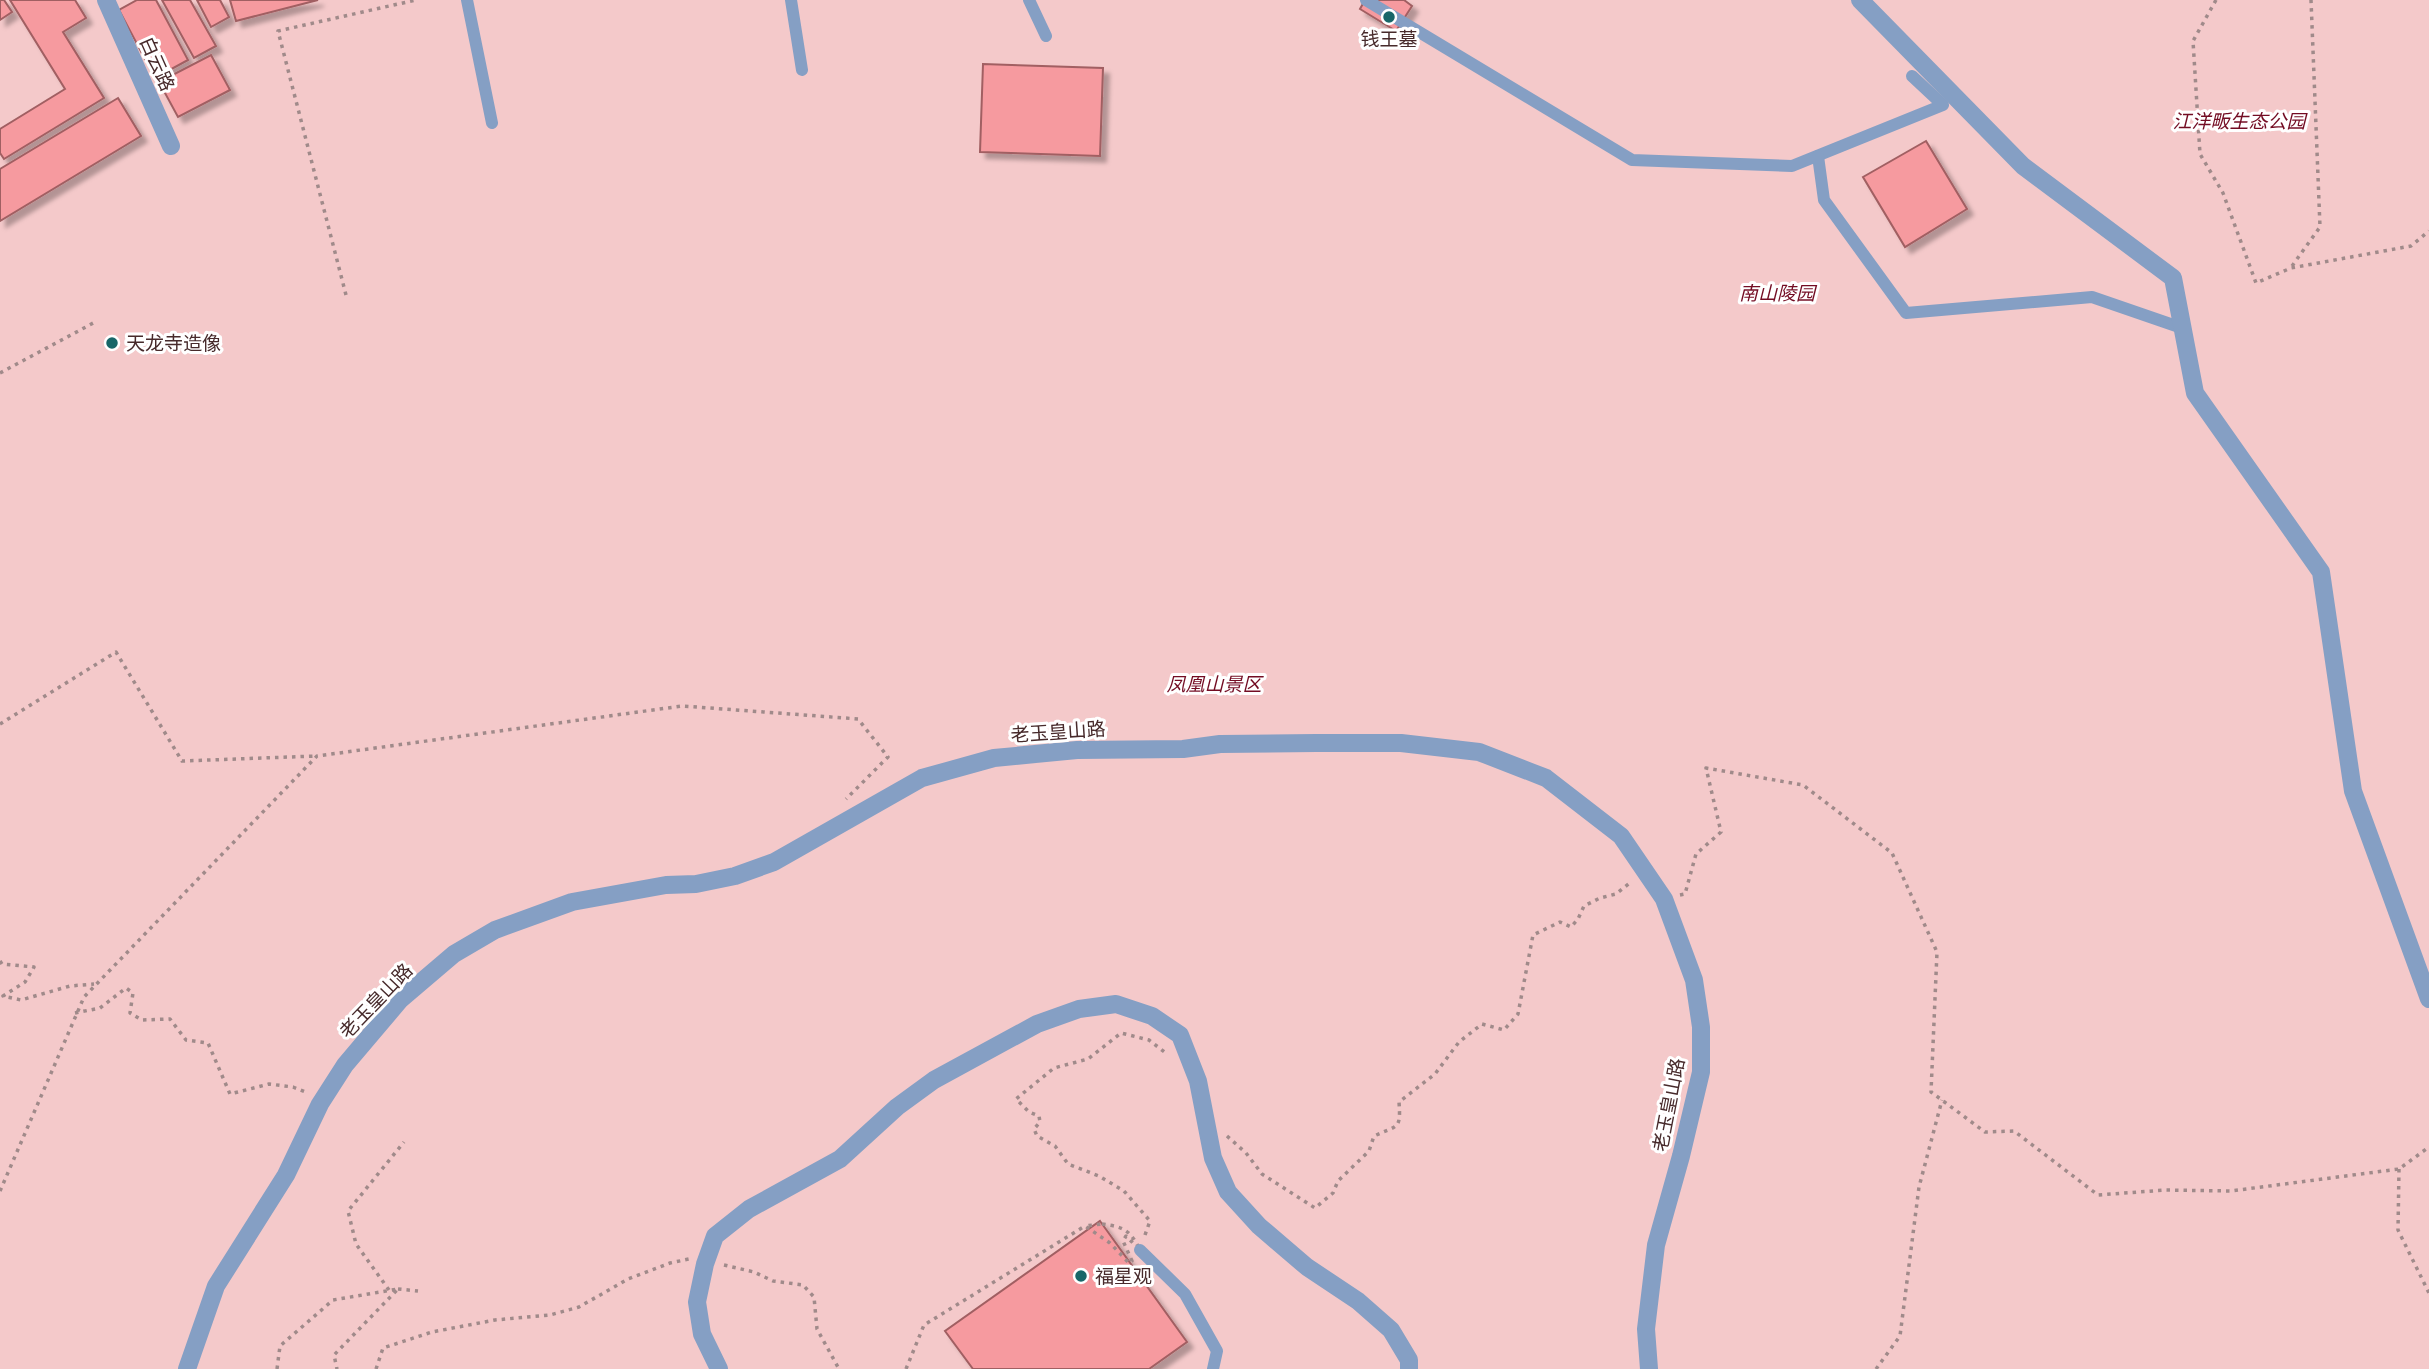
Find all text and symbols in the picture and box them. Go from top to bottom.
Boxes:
marker: 钱王墓 [1381,9,1397,25]
place label: 钱王墓 [1360,28,1418,51]
street label: 白云路 [135,33,179,95]
park label: 江洋畈生态公园 [2172,110,2308,133]
park label: 南山陵园 [1739,282,1818,305]
place label: 天龙寺造像 [126,332,221,355]
marker: 天龙寺造像 [104,335,120,351]
park label: 凤凰山景区 [1166,673,1264,696]
street label: 老玉皇山路 [1010,717,1106,747]
street label: 老玉皇山路 [335,959,417,1043]
street label: 老玉皇山路 [1649,1056,1689,1154]
place label: 福星观 [1095,1265,1152,1288]
marker: 福星观 [1073,1268,1089,1284]

